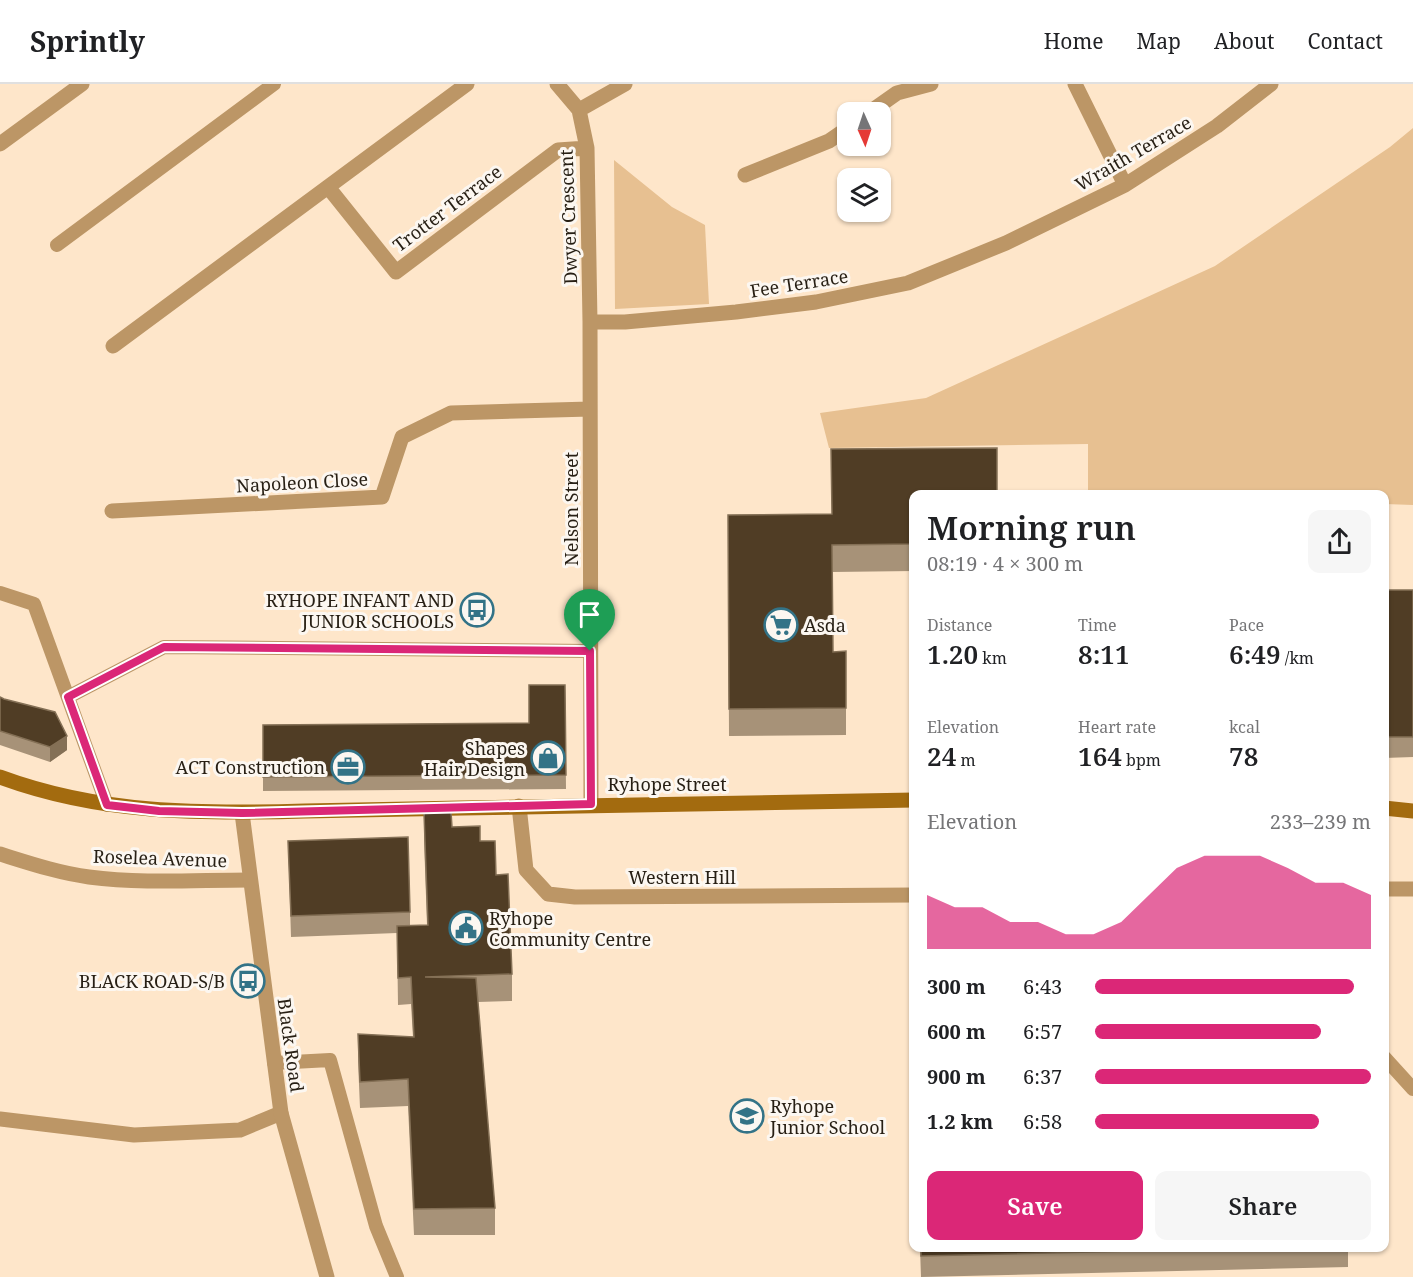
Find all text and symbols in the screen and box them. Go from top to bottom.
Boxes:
text: Sprintly [30,22,145,60]
text: Home [1044,27,1104,55]
text: Map [1137,27,1181,55]
text: About [1214,27,1275,55]
text: Contact [1308,27,1383,55]
north arrow [837,102,891,156]
map controls [837,102,891,222]
street label: Wraith Terrace [1071,110,1195,196]
street label: Dwyer Crescent [554,149,582,285]
street label: Trotter Terrace [388,159,506,257]
button: layers [837,168,891,222]
street label: Fee Terrace [748,263,850,303]
street label: Nelson Street [559,452,583,566]
street label: Napoleon Close [235,467,369,497]
text: Morning run [927,505,1136,550]
button: share [1308,510,1371,573]
text: 08:19 · 4 × 300 m [927,550,1083,577]
place label: RYHOPE INFANT AND JUNIOR SCHOOLS [266,588,454,633]
pin [564,589,615,651]
bus stop icon: RYHOPE INFANT AND JUNIOR SCHOOLS [459,592,495,628]
icon: arrive [573,598,606,631]
supermarket icon: Asda [763,607,799,643]
place label: Asda [804,613,846,637]
text: Distance [927,614,992,636]
text: Time [1078,614,1117,636]
text: Pace [1229,614,1264,636]
text: 1.20 [927,636,978,672]
text: 8:11 [1078,636,1130,672]
text: 6:49 [1229,636,1281,672]
text: km [978,647,1007,669]
text: /km [1281,647,1314,669]
text: Elevation [927,716,999,738]
text: Heart rate [1078,716,1156,738]
text: kcal [1229,716,1260,738]
place label: Shapes Hair Design [424,736,525,781]
text: 24 [927,738,956,774]
text: 164 [1078,738,1122,774]
text: 78 [1229,738,1258,774]
shop icon: Shapes Hair Design [530,740,566,776]
office icon: ACT Construction [330,749,366,785]
text: m [956,749,976,771]
text: bpm [1122,749,1161,771]
place label: ACT Construction [176,755,325,779]
street label: Ryhope Street [608,772,727,796]
text: Elevation [927,808,1017,835]
text: 233–239 m [1270,808,1371,835]
street label: Roselea Avenue [92,844,228,872]
street label: Western Hill [628,865,736,889]
place label: Ryhope Community Centre [489,906,651,951]
public building icon: Ryhope Community Centre [448,910,484,946]
bus stop icon: BLACK ROAD-S/B [230,963,266,999]
place label: BLACK ROAD-S/B [79,969,225,993]
text: 300 m [927,973,986,1000]
text: 6:43 [1023,973,1062,1000]
street label: Black Road [273,996,309,1094]
text: 600 m [927,1018,986,1045]
text: 6:57 [1023,1018,1062,1045]
text: 900 m [927,1063,986,1090]
text: 6:37 [1023,1063,1062,1090]
place label: Ryhope Junior School [769,1094,886,1139]
school or university icon: Ryhope Junior School [729,1098,765,1134]
text: 1.2 km [927,1108,993,1135]
text: 6:58 [1023,1108,1062,1135]
button: Save [927,1171,1143,1240]
button: Share [1155,1171,1371,1240]

